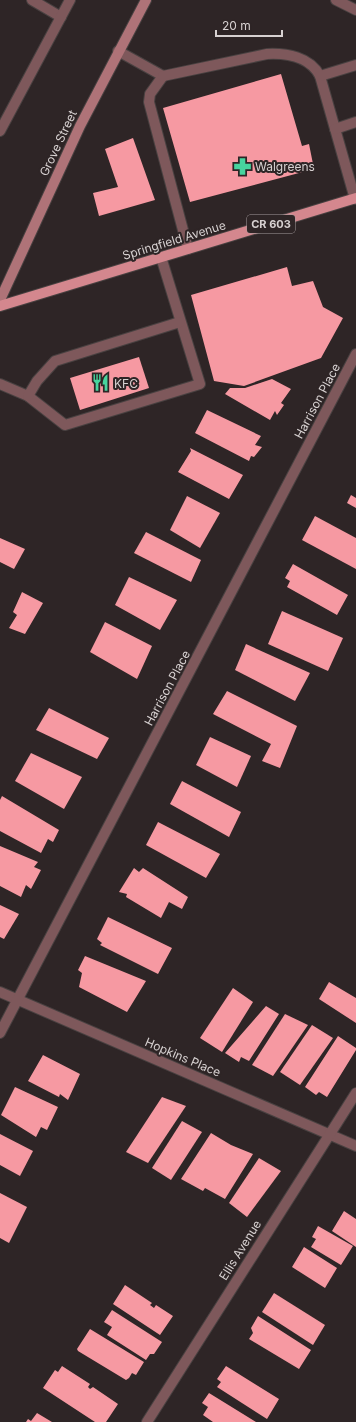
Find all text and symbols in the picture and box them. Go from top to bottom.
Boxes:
scale bar [216,12,282,38]
text: 20 m [222,18,251,33]
street label: Grove Street [36,108,80,178]
pharmacy icon: Walgreens [232,156,252,176]
place label: Walgreens [255,159,315,174]
road number: CR 603 [247,215,295,233]
street label: Springfield Avenue [121,217,227,263]
street label: Harrison Place [291,361,343,441]
restaurant icon: KFC [91,373,111,393]
place label: KFC [114,376,138,391]
street label: Harrison Place [141,648,193,728]
street label: Hopkins Place [143,1034,223,1080]
street label: Ellis Avenue [216,1217,264,1283]

